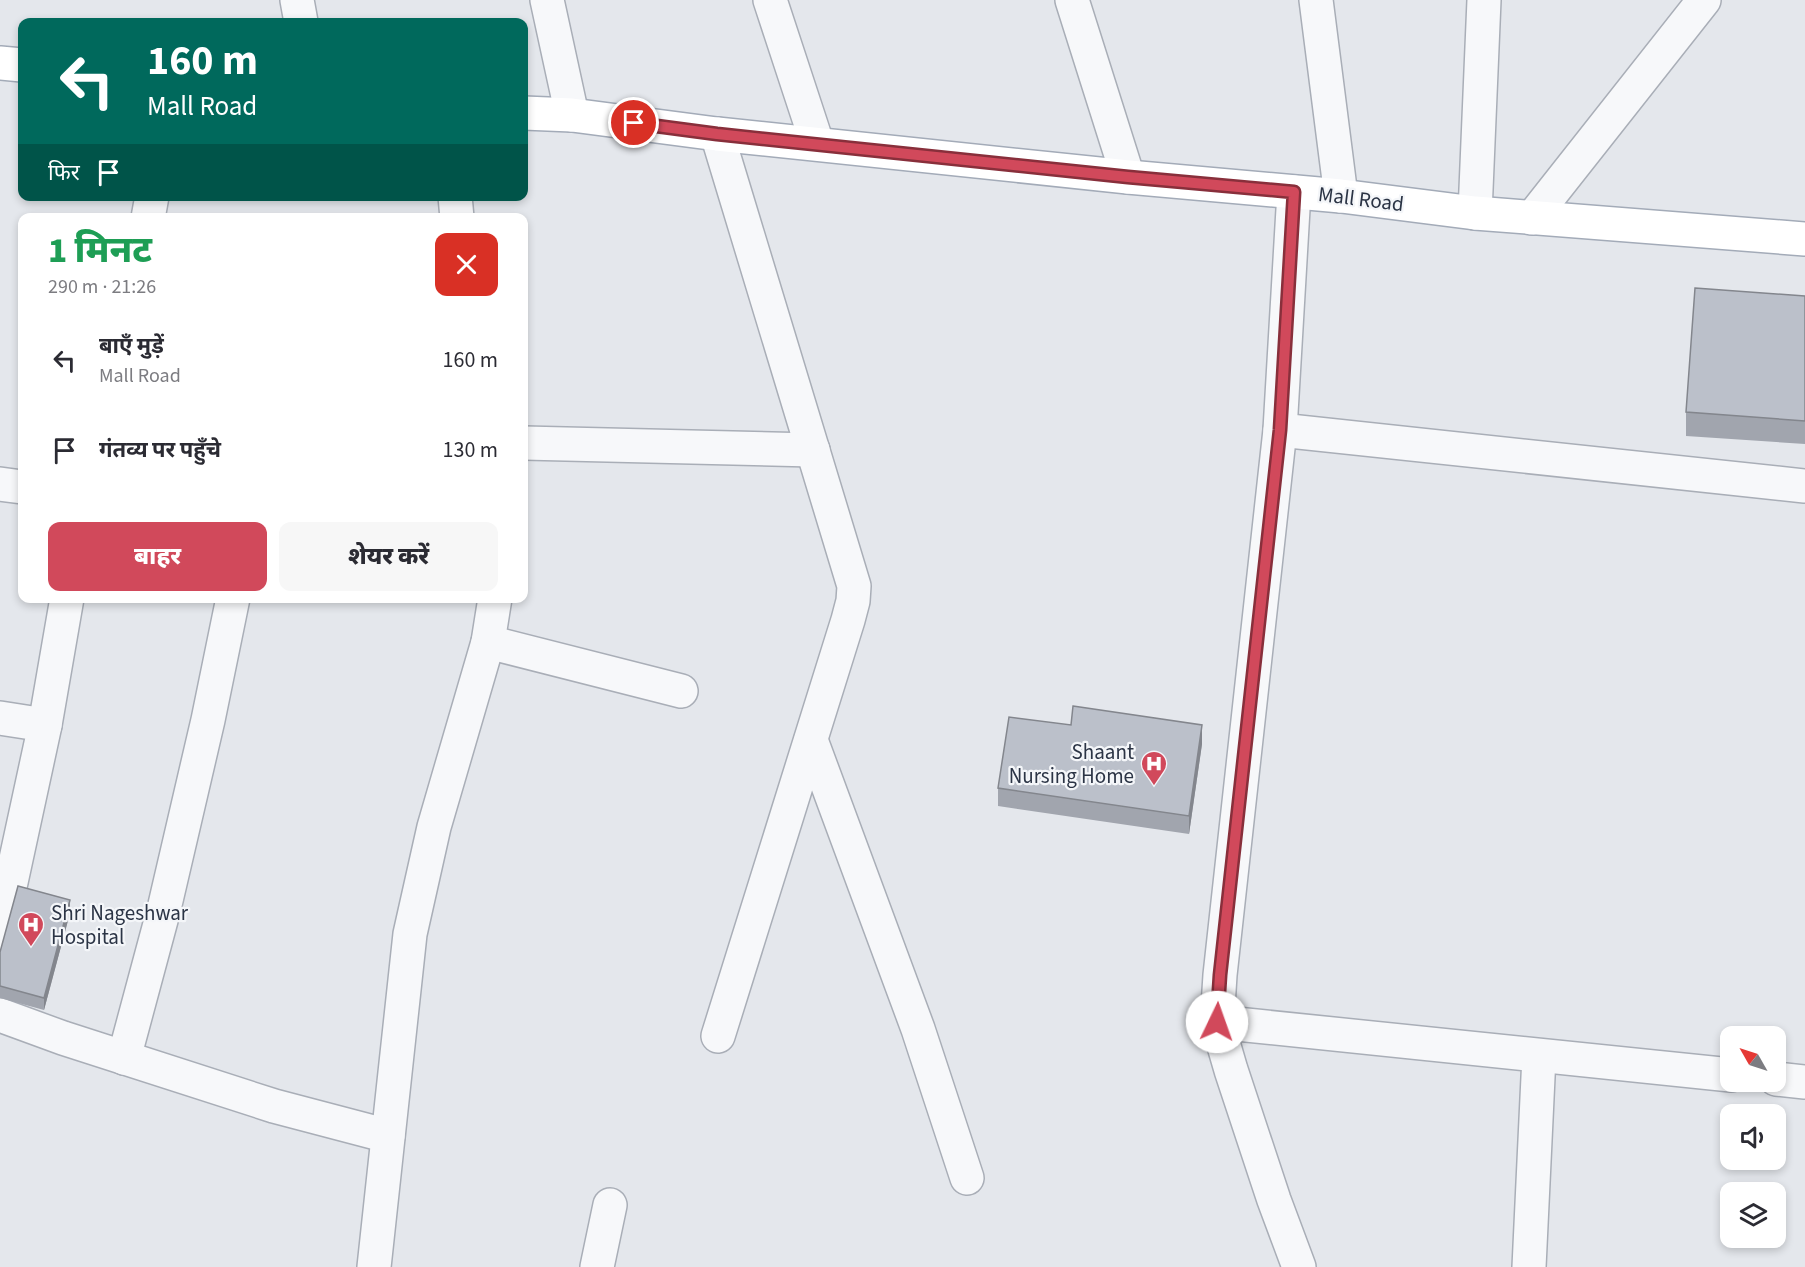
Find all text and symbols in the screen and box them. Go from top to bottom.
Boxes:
text: 160 m [147,31,258,91]
icon: left [48,42,126,120]
text: Mall Road [147,87,257,126]
pin [608,97,659,148]
icon: arrive [617,106,650,139]
icon: arrive [92,156,125,189]
text: फिर [48,157,80,189]
street label: Mall Road [1317,179,1405,219]
text: 1 मिनट [48,225,152,276]
button: close [435,233,498,296]
text: 290 m · 21:26 [48,273,156,301]
text: बाएँ मुड़ें [99,330,164,362]
icon: left [48,344,81,377]
text: 160 m [443,344,498,376]
text: Mall Road [99,362,181,390]
icon: arrive [48,434,81,467]
text: गंतव्य पर पहुँचे [99,434,221,466]
text: 130 m [443,434,498,466]
button: बाहर [48,522,267,591]
button: शेयर करें [279,522,498,591]
place label: Shaant Nursing Home [1009,737,1134,791]
hospital icon: Shaant Nursing Home [1139,749,1169,787]
place label: Shri Nageshwar Hospital [51,898,189,952]
hospital icon: Shri Nageshwar Hospital [16,910,46,948]
position arrow [1185,990,1249,1054]
north arrow [1720,1026,1786,1092]
map controls [1720,1026,1786,1248]
button: sound [1720,1104,1786,1170]
button: layers [1720,1182,1786,1248]

